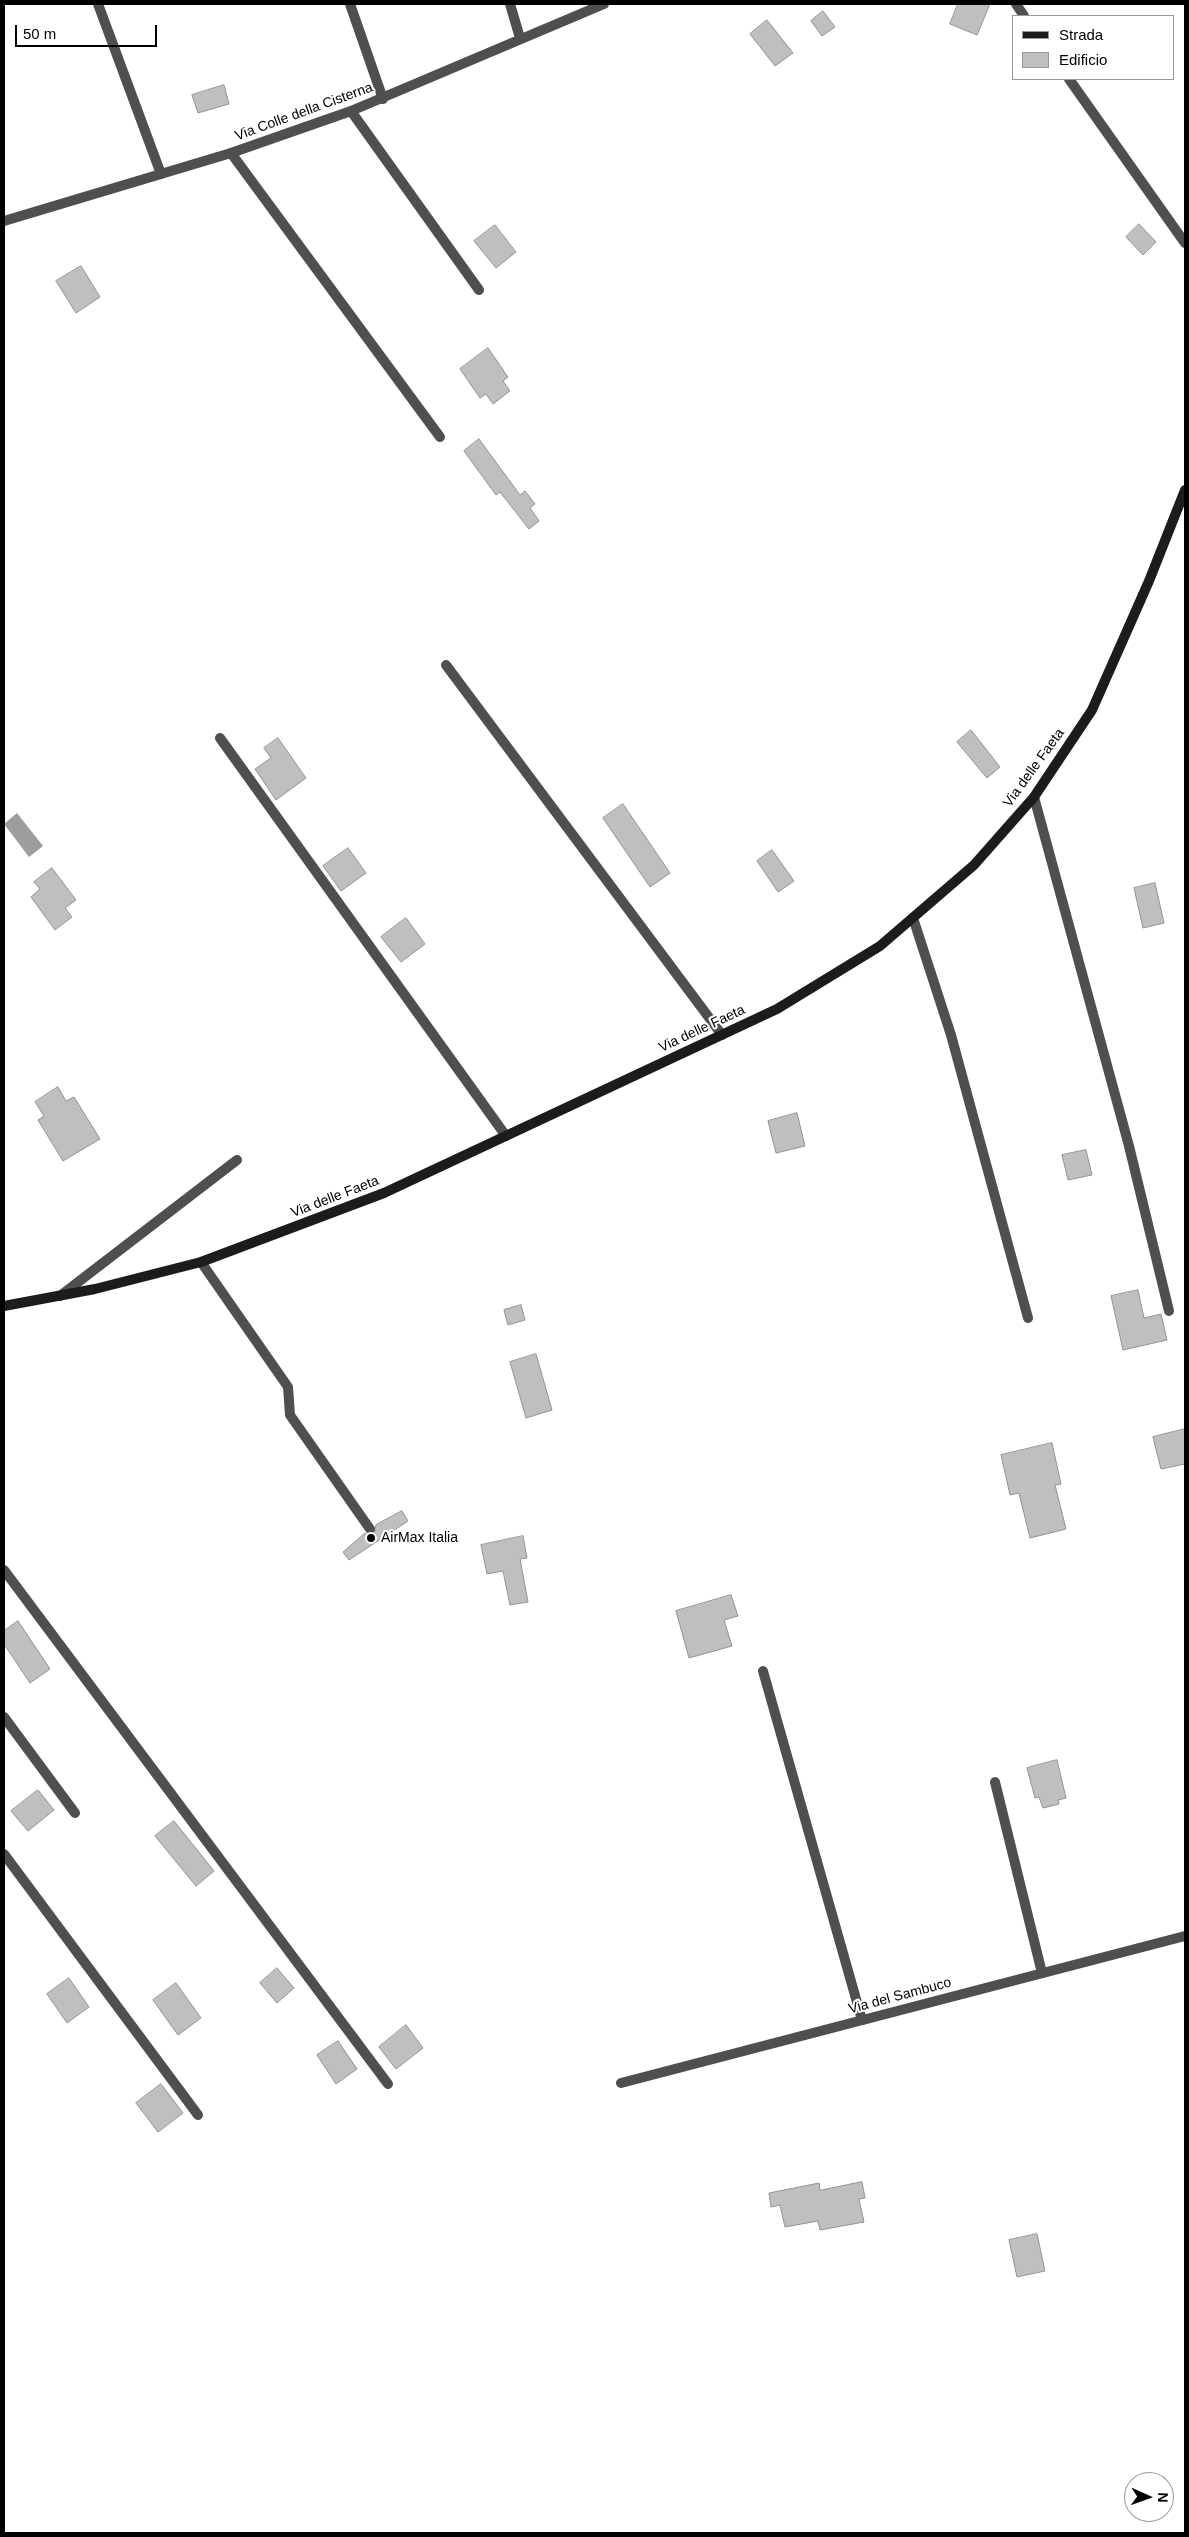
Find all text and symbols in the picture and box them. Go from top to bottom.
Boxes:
scale bar [18,15,160,47]
legend [1012,15,1174,80]
text: 50 m [23,25,56,42]
text: Strada [1059,26,1103,43]
text: Edificio [1059,51,1107,68]
street label: Via Colle della Cisterna [233,79,375,145]
street label: Via delle Faeta [1000,725,1068,811]
street label: Via delle Faeta [656,1002,748,1056]
street label: Via delle Faeta [289,1172,381,1222]
place label: AirMax Italia [381,1530,458,1546]
marker: AirMax Italia [365,1532,377,1544]
street label: Via del Sambuco [847,1974,953,2018]
north arrow [1124,2472,1174,2522]
text: N [1155,2492,1171,2503]

